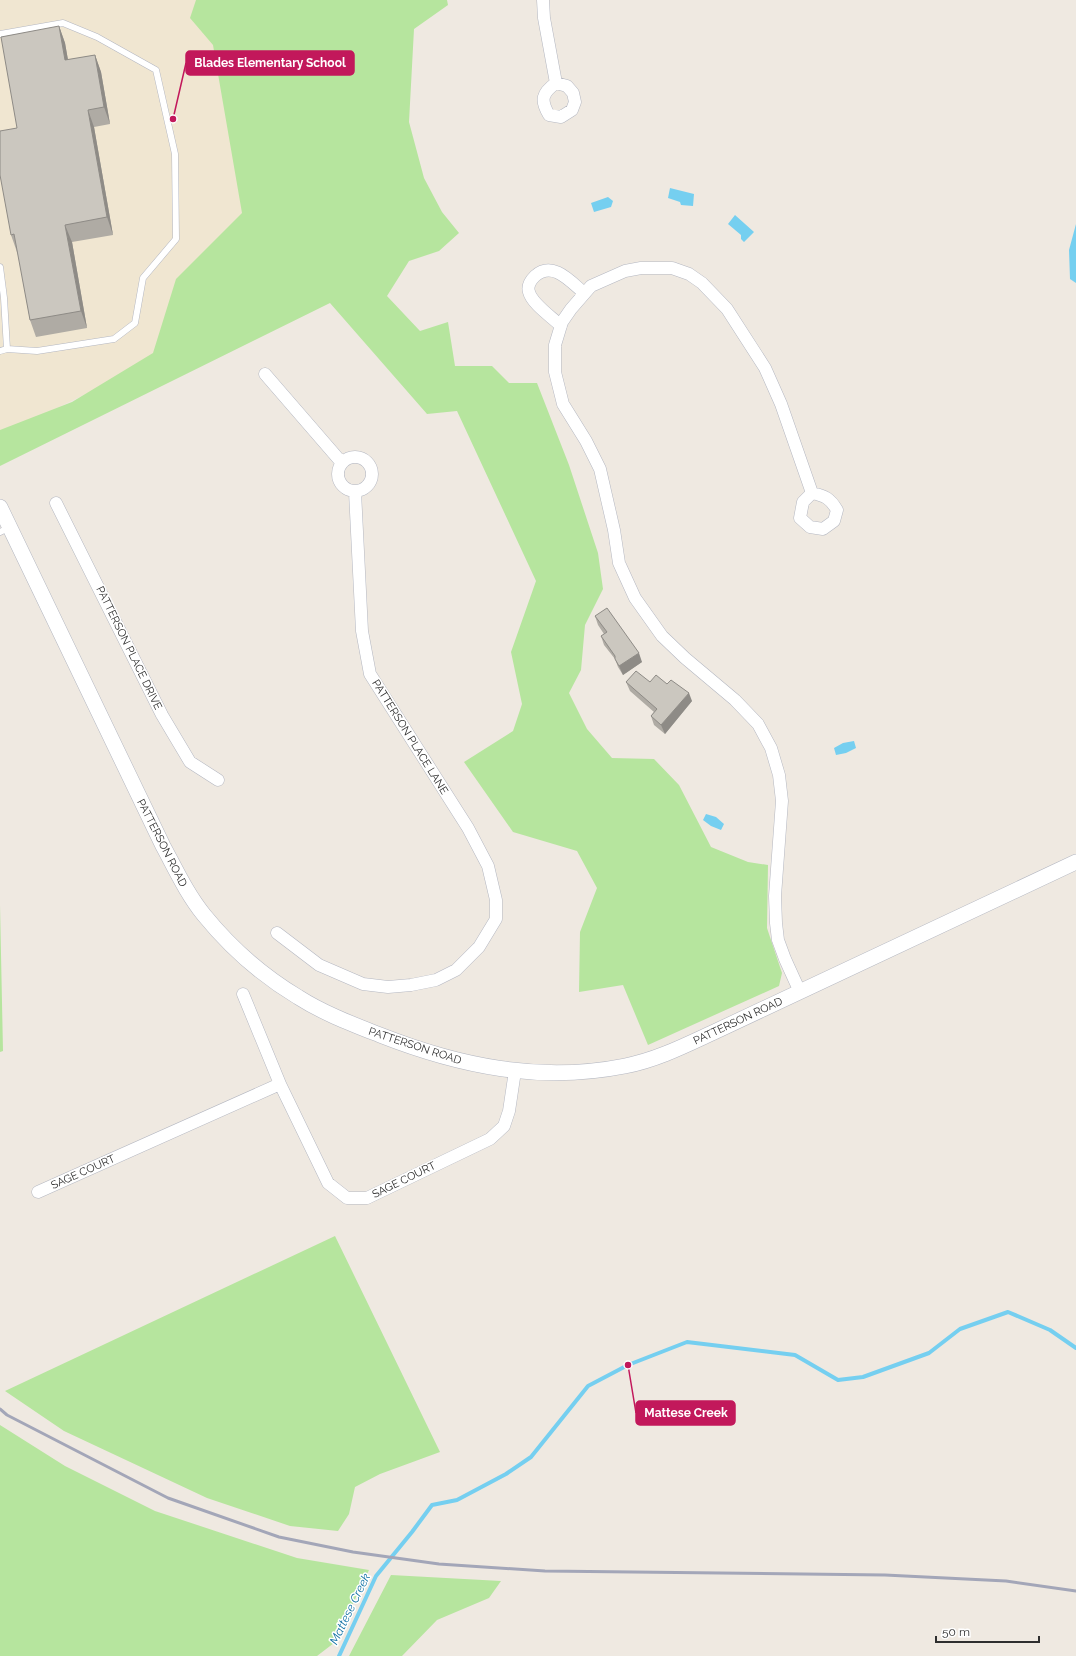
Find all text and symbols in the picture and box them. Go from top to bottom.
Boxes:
callout: Blades Elementary School [186,51,354,75]
text: Blades Elementary School [194,56,346,70]
street label: PATTERSON PLACE DRIVE [93,584,165,712]
street label: PATTERSON PLACE LANE [369,677,451,797]
street label: PATTERSON ROAD [134,797,190,889]
street label: PATTERSON ROAD [691,995,785,1047]
street label: PATTERSON ROAD [367,1025,463,1067]
street label: SAGE COURT [49,1152,117,1192]
street label: SAGE COURT [370,1159,438,1201]
callout: Mattese Creek [636,1401,735,1425]
text: Mattese Creek [644,1406,728,1420]
water label: Mattese Creek [327,1571,373,1647]
scale bar [936,1618,1039,1644]
text: 50 m [942,1625,970,1639]

